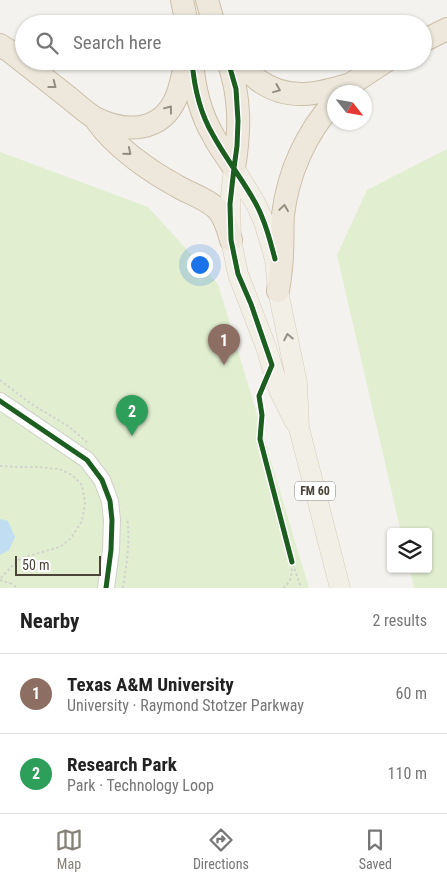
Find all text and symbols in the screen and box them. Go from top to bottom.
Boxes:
search box [15,15,432,70]
icon: search [33,29,61,57]
text: Search here [73,31,161,54]
one-way arrow [47,79,57,88]
one-way arrow [272,83,281,93]
north arrow [327,85,372,130]
one-way arrow [163,105,172,115]
one-way arrow [122,147,131,156]
one-way arrow [279,203,289,212]
your location [187,252,213,278]
pin: 1 [208,324,240,365]
one-way arrow [283,333,293,342]
pin: 2 [116,395,148,436]
road number: FM 60 [295,482,335,501]
map controls [387,528,432,573]
button: layers [387,528,432,573]
scale bar [15,553,101,576]
text: 50 m [22,557,50,573]
text: Nearby [20,609,79,633]
text: 2 results [372,611,427,630]
text: Texas A&M University [67,673,234,696]
text: 1 [32,684,40,703]
text: 60 m [395,684,427,703]
text: University · Raymond Stotzer Parkway [67,696,304,715]
text: Research Park [67,753,177,776]
text: 2 [32,764,40,783]
text: 110 m [388,764,427,783]
text: Park · Technology Loop [67,776,214,795]
tab: Map [55,826,83,872]
tab: Directions [193,826,249,872]
tab: Saved [359,826,392,872]

